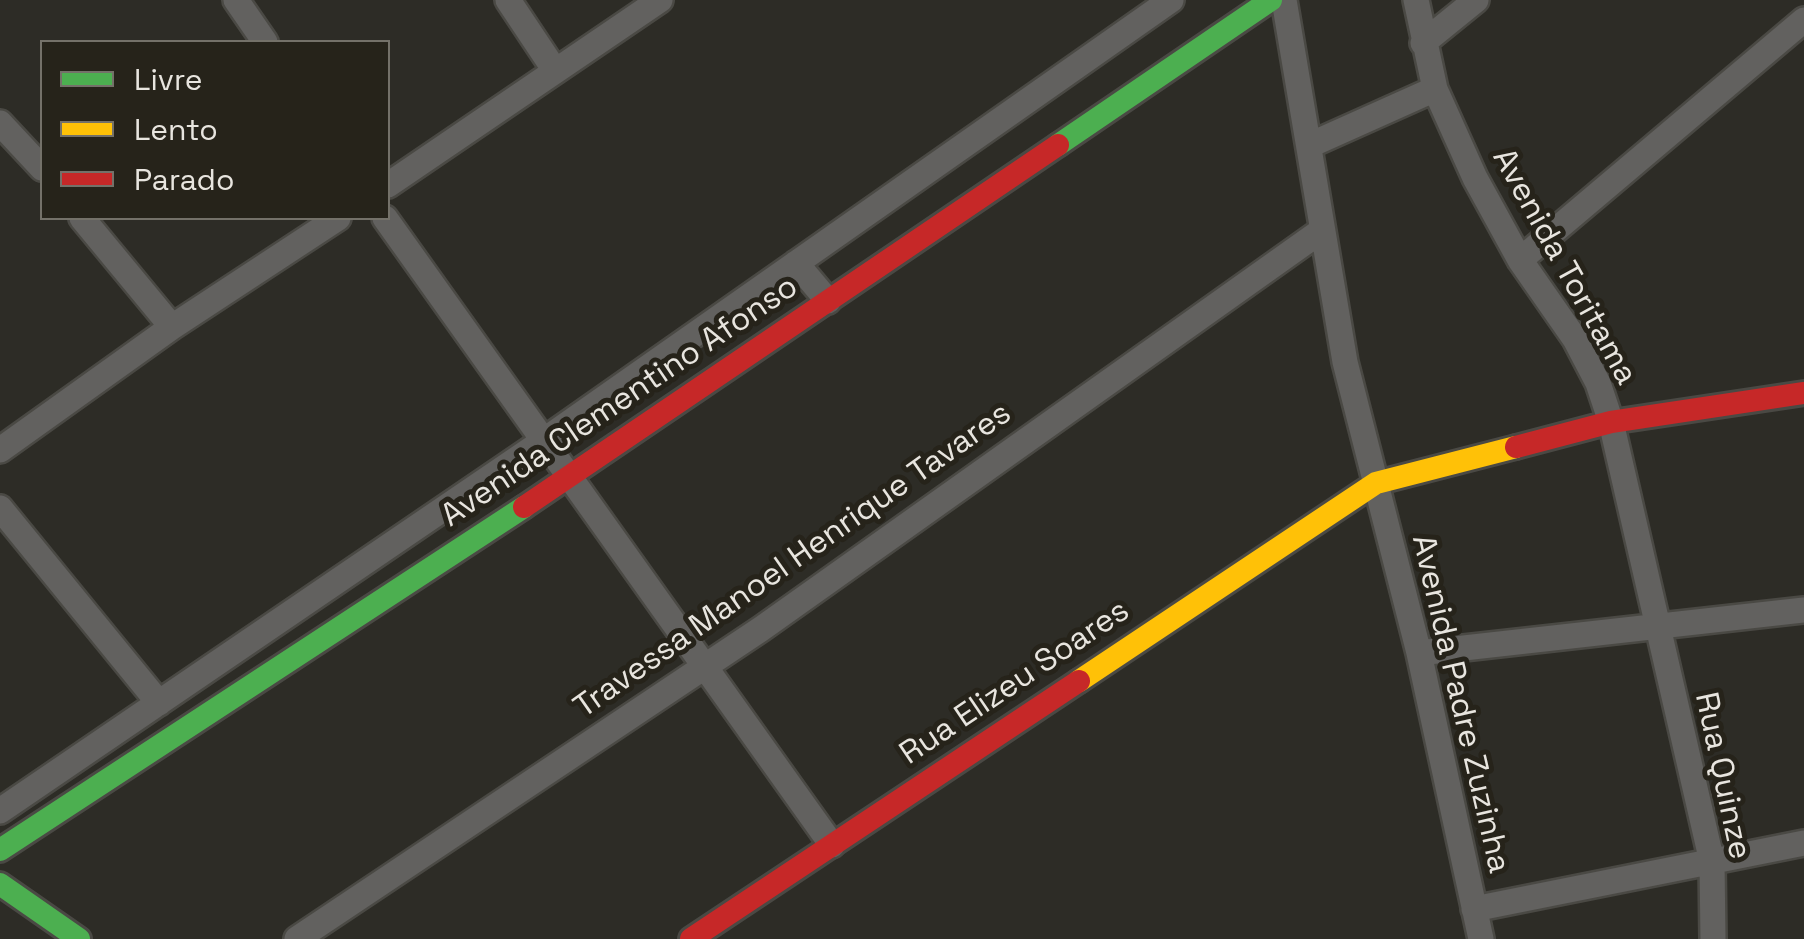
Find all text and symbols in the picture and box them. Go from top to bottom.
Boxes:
legend [40,40,390,220]
text: Livre [134,60,202,99]
text: Lento [134,110,218,149]
street label: Avenida Toritama [1483,142,1645,392]
text: Parado [134,160,234,199]
street label: Avenida Clementino Afonso [434,268,806,536]
street label: Travessa Manoel Henrique Tavares [567,395,1019,727]
street label: Avenida Padre Zuzinha [1402,531,1518,877]
street label: Rua Elizeu Soares [893,592,1137,774]
street label: Rua Quinze [1686,689,1758,863]

